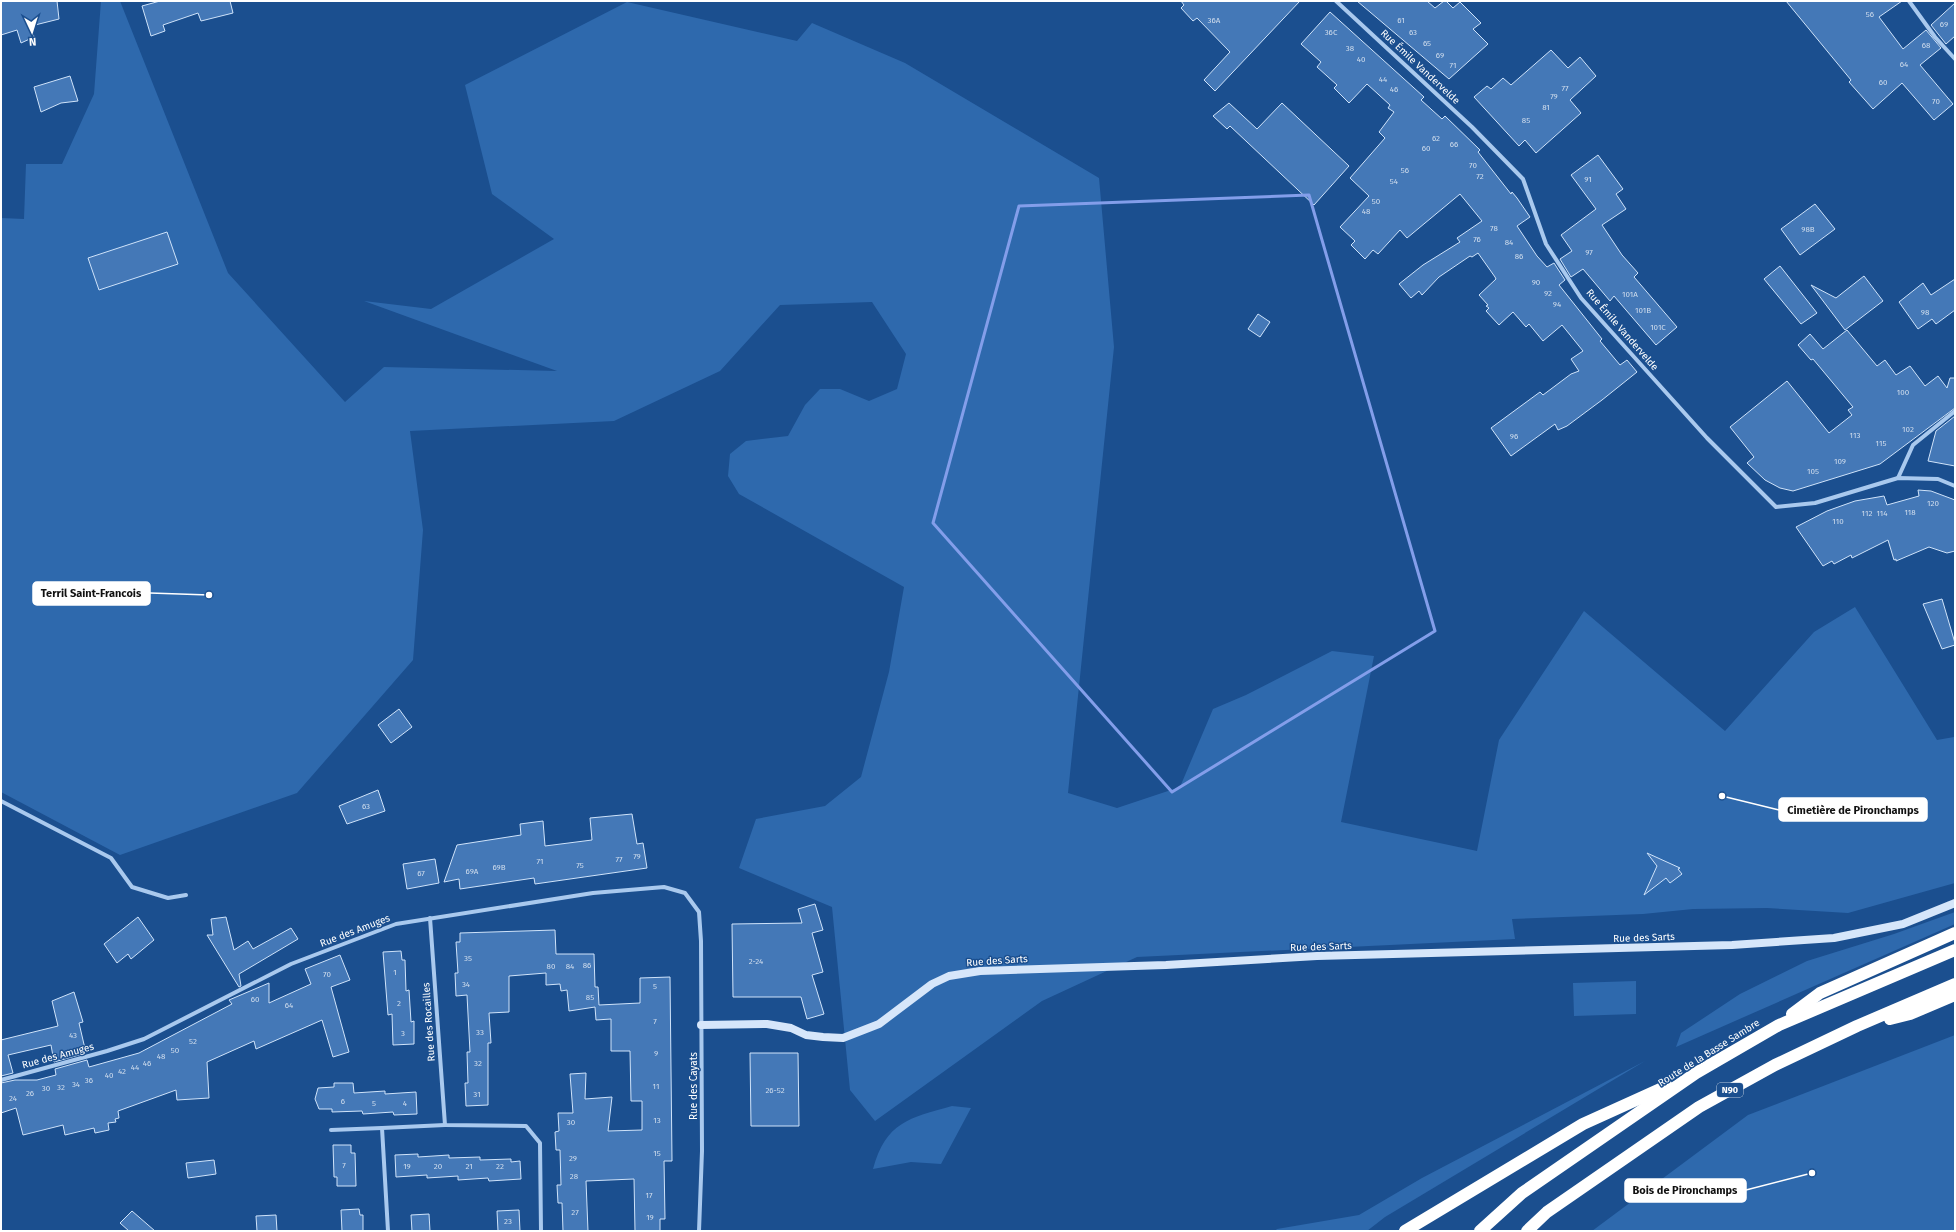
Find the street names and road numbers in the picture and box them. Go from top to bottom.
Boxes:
street label: Rue Émile Vandervelde [1378,26,1463,107]
street label: Rue Émile Vandervelde [1583,286,1662,373]
street label: Rue des Amuges [318,912,392,950]
street label: Rue des Sarts [1613,931,1675,945]
street label: Rue des Sarts [1290,940,1352,954]
street label: Rue des Sarts [966,953,1029,969]
street label: Rue des Rocailles [420,982,438,1062]
street label: Route de la Basse Sambre [1656,1017,1762,1089]
street label: Rue des Amuges [21,1041,96,1071]
street label: Rue des Cayats [688,1052,700,1120]
road number: N90 [1717,1083,1743,1097]

